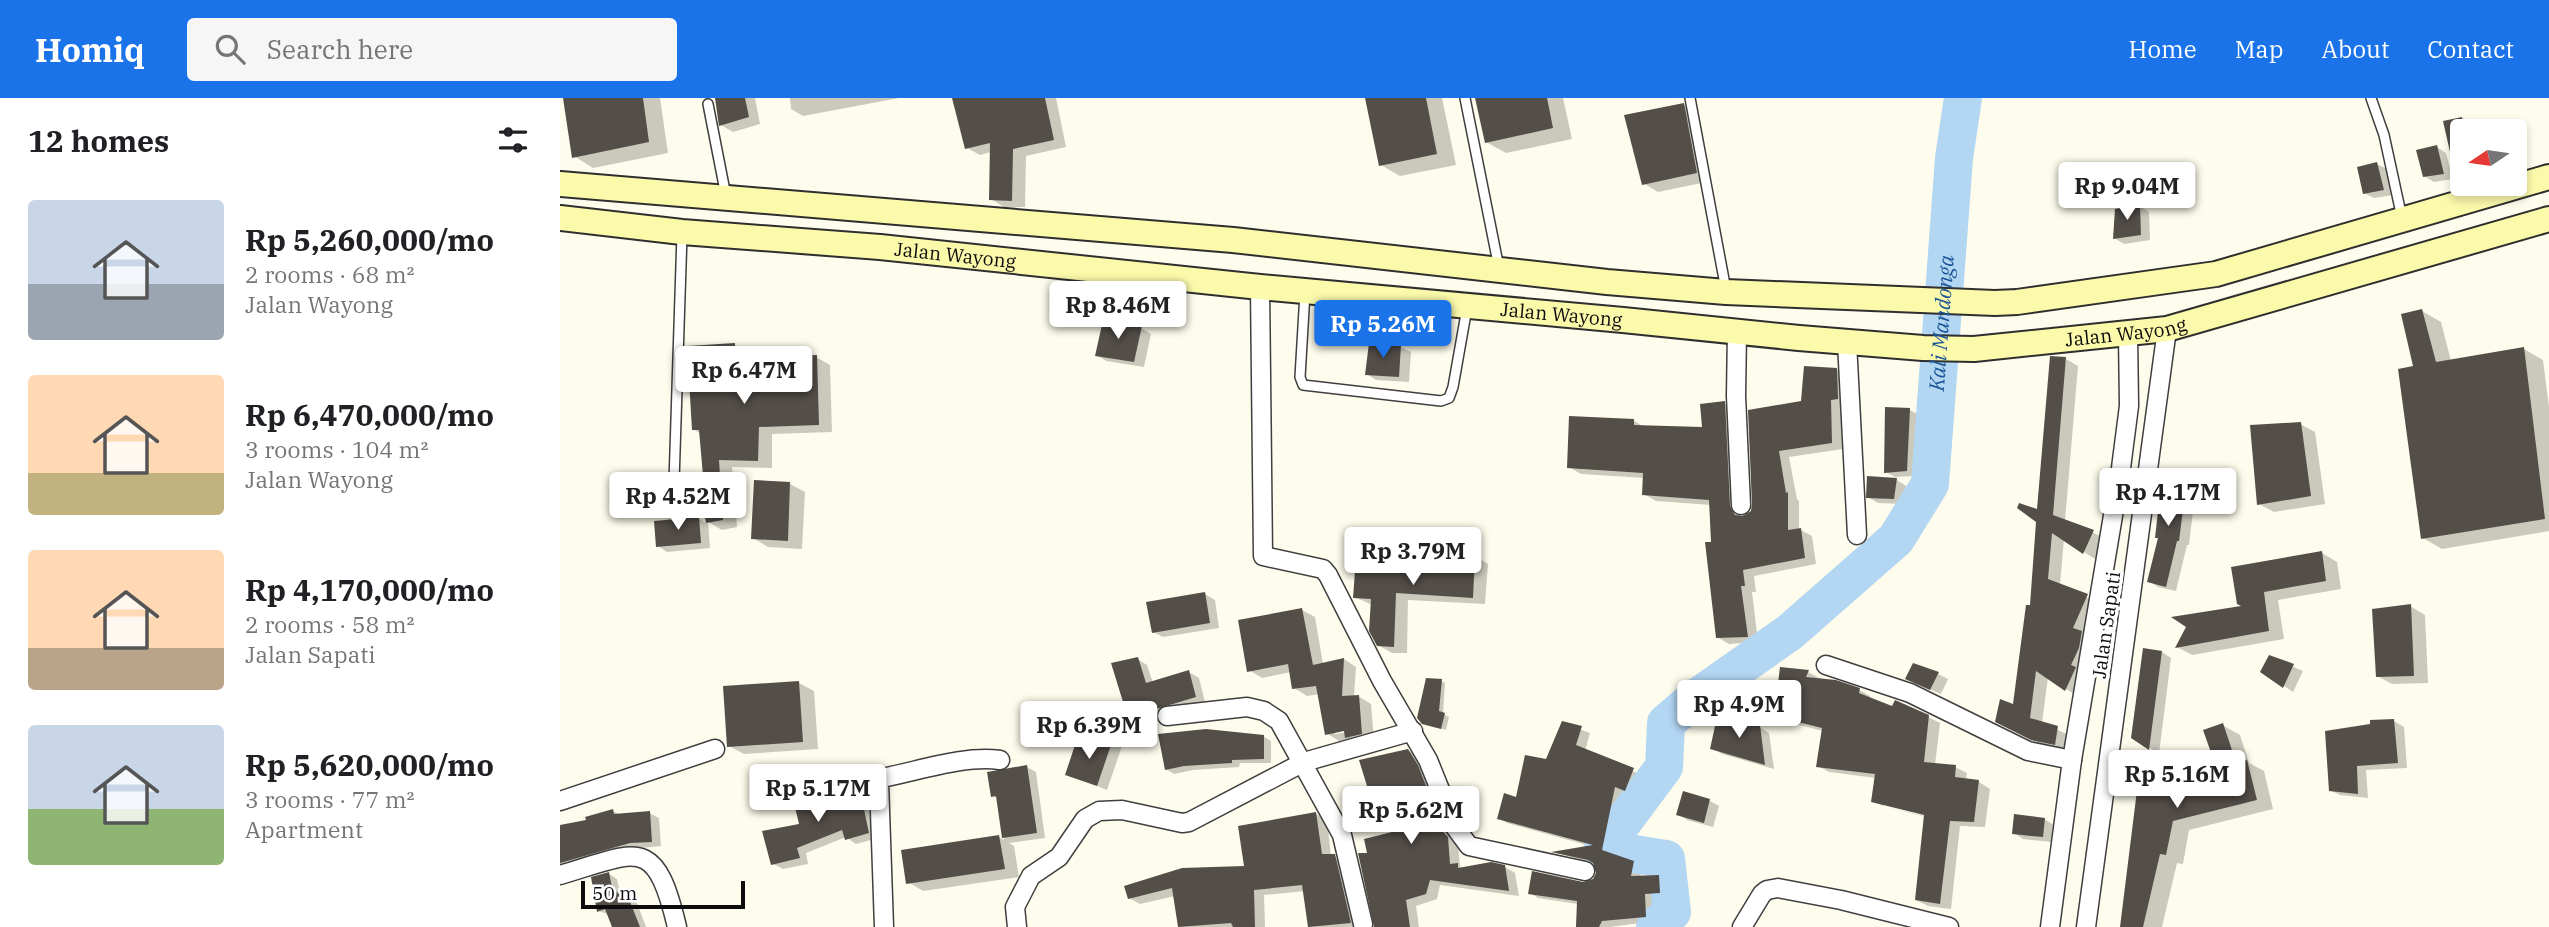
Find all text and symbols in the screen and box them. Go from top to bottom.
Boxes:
search box [187,18,677,81]
text: Homiq [35,28,145,71]
icon: search [211,30,249,68]
text: Search here [267,32,413,66]
text: Home [2129,33,2197,65]
text: Map [2235,33,2283,65]
text: About [2321,33,2389,65]
text: Contact [2427,33,2514,65]
north arrow [2450,119,2527,196]
map controls [2450,119,2527,196]
text: 12 homes [28,121,169,160]
icon: filters [494,121,532,159]
pin: Rp 9.04M [2055,162,2199,222]
text: Rp 9.04M [2074,170,2180,200]
text: Rp 5,260,000/mo [245,220,494,259]
icon: home [84,228,168,312]
street label: Jalan Wayong [893,237,1018,273]
water label: Kali Mandonga [1922,253,1960,393]
text: 2 rooms · 68 m² [245,259,415,289]
pin: Rp 8.46M [1046,282,1190,341]
text: Jalan Wayong [245,289,393,319]
text: Rp 8.46M [1065,289,1171,319]
street label: Jalan Wayong [1499,297,1624,332]
pin: Rp 5.26M [1311,300,1455,360]
text: Rp 5.26M [1330,308,1436,338]
street label: Jalan Wayong [2064,312,2190,351]
pin: Rp 6.47M [672,346,816,406]
text: Rp 6.47M [691,354,797,384]
text: Rp 6,470,000/mo [245,395,494,434]
icon: home [84,403,168,487]
text: 3 rooms · 104 m² [245,434,428,464]
text: Jalan Wayong [245,464,393,494]
pin: Rp 4.17M [2096,468,2240,528]
pin: Rp 4.52M [606,472,750,532]
text: Rp 4.17M [2115,476,2221,506]
text: Rp 4.52M [625,480,731,510]
pin: Rp 3.79M [1341,528,1485,587]
text: Rp 3.79M [1360,535,1466,565]
text: Rp 4,170,000/mo [245,570,494,609]
street label: Jalan Sapati [2087,570,2125,680]
icon: home [84,578,168,662]
text: 2 rooms · 58 m² [245,609,415,639]
text: Jalan Sapati [245,639,376,669]
pin: Rp 4.9M [1674,680,1804,740]
text: Rp 4.9M [1693,688,1785,718]
pin: Rp 6.39M [1017,702,1161,761]
text: Rp 6.39M [1036,709,1142,739]
text: Rp 5,620,000/mo [245,745,494,784]
pin: Rp 5.16M [2105,750,2249,810]
icon: home [84,753,168,837]
text: Rp 5.16M [2124,758,2230,788]
pin: Rp 5.17M [746,764,890,824]
text: Rp 5.17M [765,772,871,802]
text: 3 rooms · 77 m² [245,784,415,814]
pin: Rp 5.62M [1339,786,1483,846]
text: Rp 5.62M [1358,794,1464,824]
text: Apartment [245,814,363,844]
scale bar [581,878,746,910]
text: 50 m [592,881,637,905]

